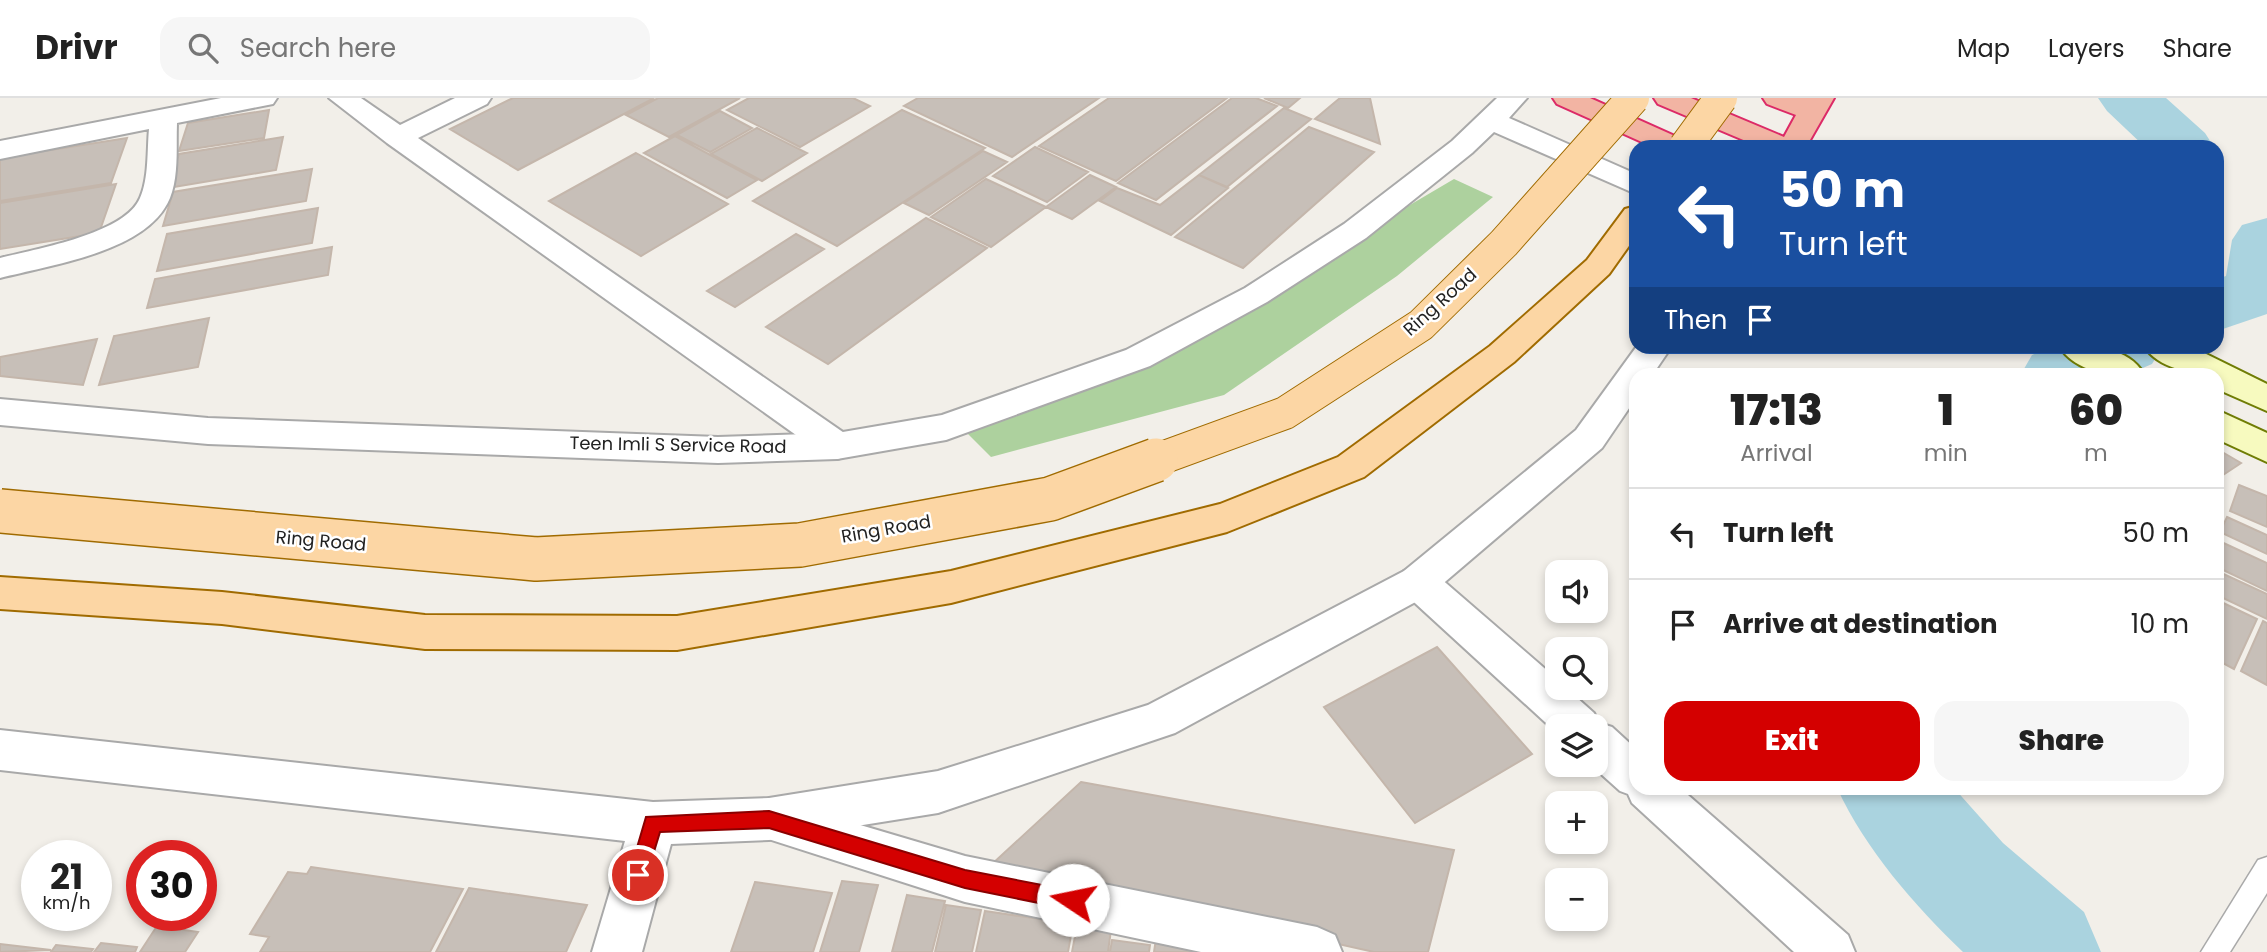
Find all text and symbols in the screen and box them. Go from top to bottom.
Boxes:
search box [160,17,650,80]
text: Drivr [35,24,118,71]
icon: search [184,29,222,67]
text: Search here [240,30,396,66]
text: Map [1957,32,2010,65]
text: Layers [2048,32,2124,65]
text: Share [2162,32,2232,65]
text: 50 m [1779,156,1905,224]
icon: left [1664,168,1755,259]
text: Turn left [1779,221,1908,266]
street label: Ring Road [1398,262,1482,341]
icon: arrive [1741,301,1779,339]
text: Then [1664,302,1727,338]
text: 17:13 [1730,381,1823,440]
text: 1 [1938,381,1954,440]
text: 60 [2069,381,2123,440]
street label: Teen Imli S Service Road [569,430,787,459]
text: Arrival [1740,437,1813,469]
text: min [1924,437,1968,469]
text: m [2084,437,2108,469]
street label: Ring Road [839,508,933,549]
icon: left [1664,515,1702,553]
text: Turn left [1723,515,1834,551]
text: 50 m [2123,515,2189,551]
street label: Ring Road [275,524,367,557]
map controls [1545,560,1608,931]
button: sound [1545,560,1608,623]
icon: arrive [1664,606,1702,644]
text: Arrive at destination [1723,606,1998,642]
text: 10 m [2131,606,2189,642]
button: search [1545,637,1608,700]
button: Exit [1664,701,1920,781]
button: Share [1934,701,2189,781]
button: layers [1545,714,1608,777]
button: + [1545,791,1608,854]
speed limit sign: 30 [126,840,217,931]
pin [608,845,668,905]
text: 21 [50,852,83,901]
icon: arrive [619,856,657,894]
position arrow [1036,863,1110,937]
button: − [1545,868,1608,931]
text: km/h [43,890,90,915]

